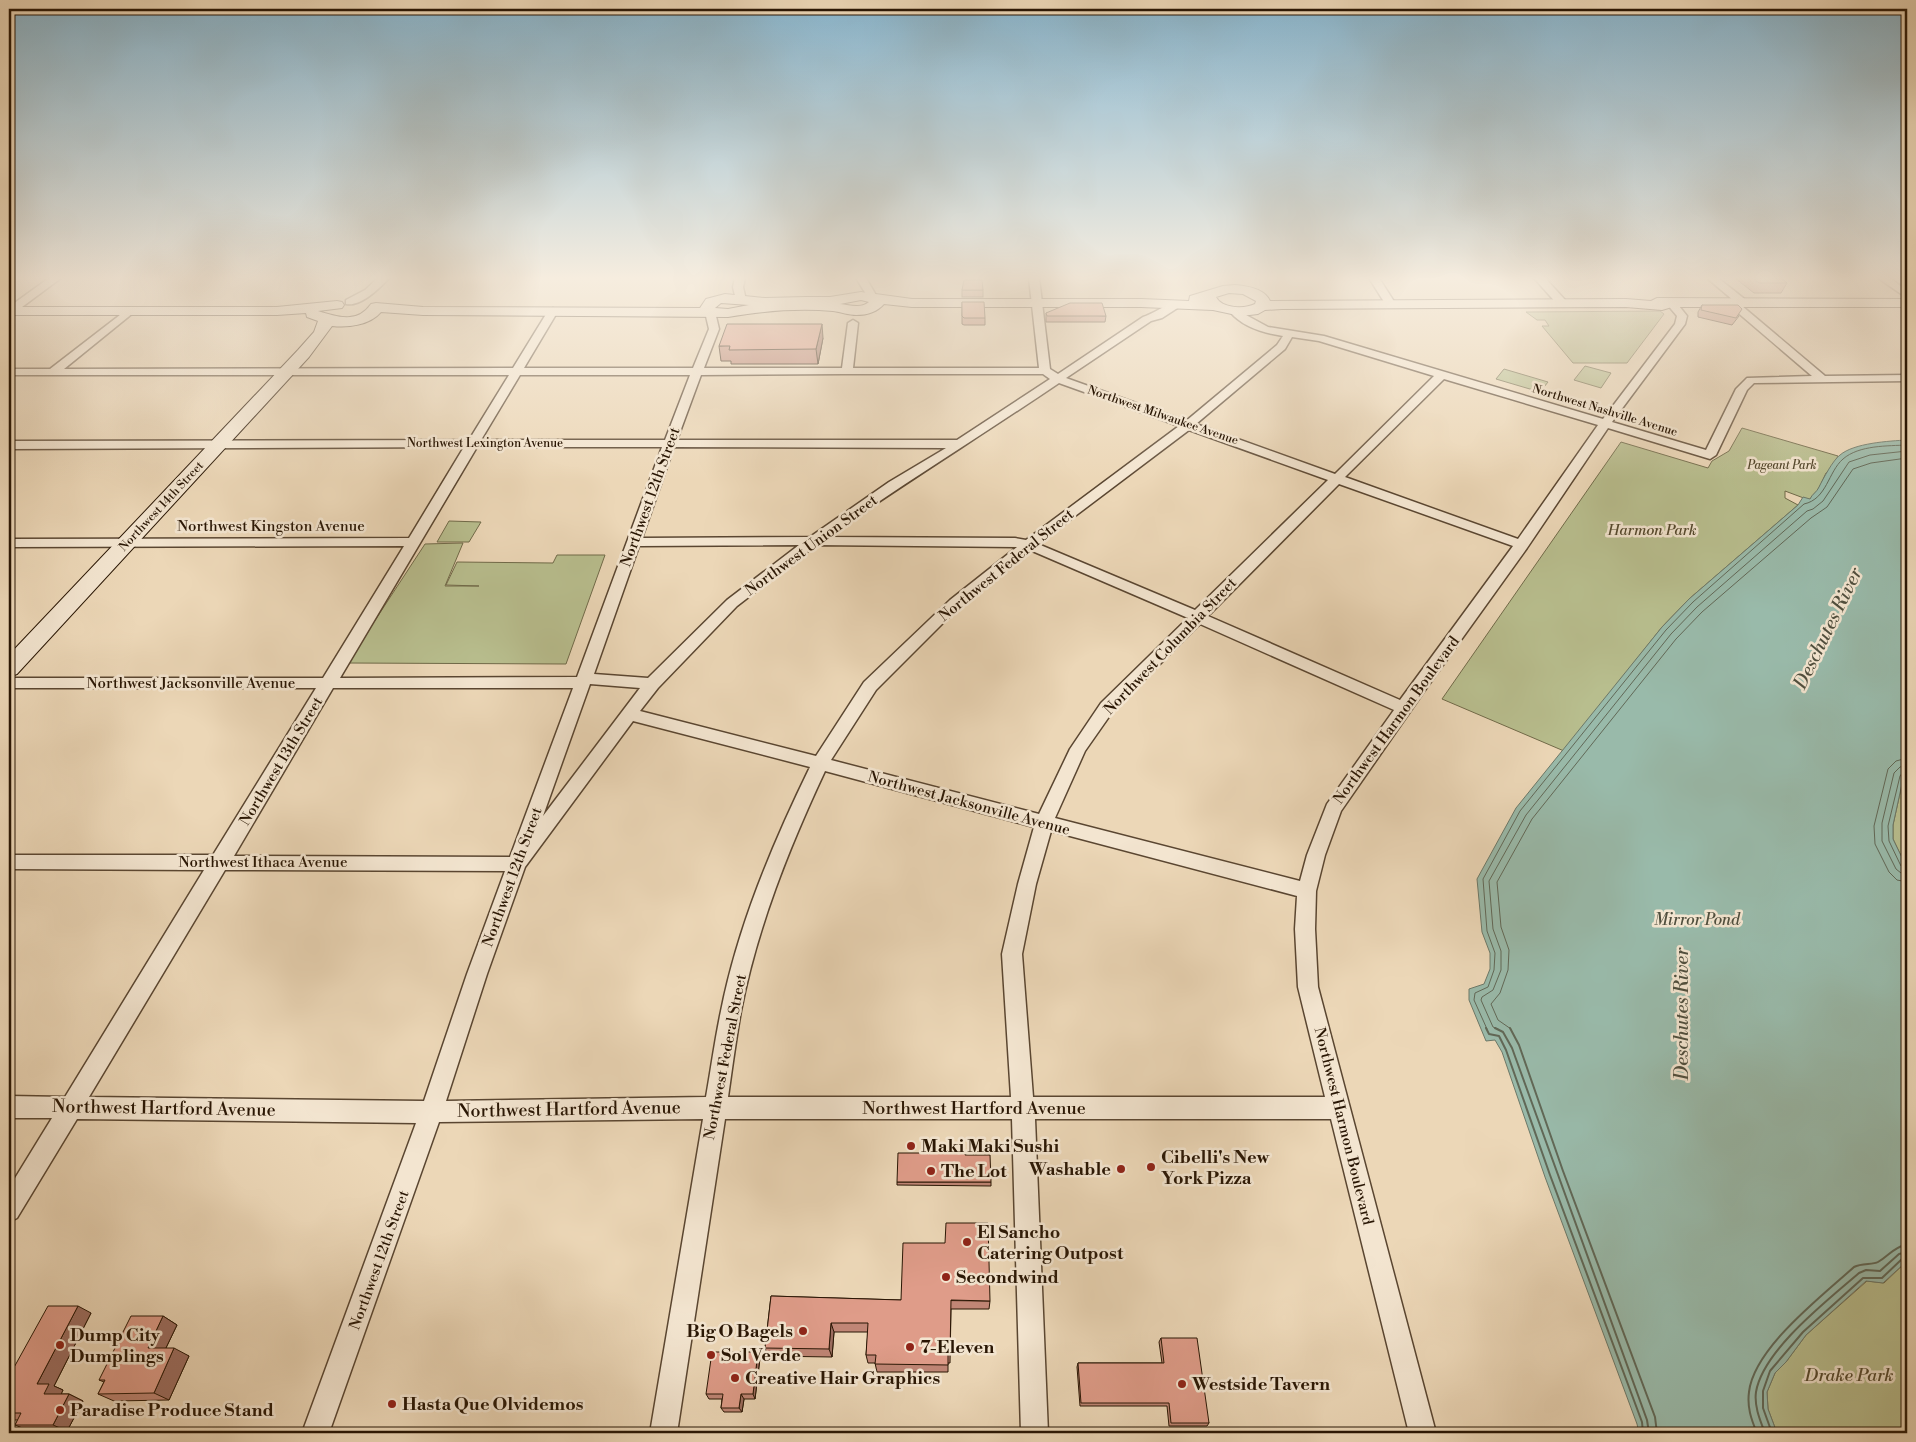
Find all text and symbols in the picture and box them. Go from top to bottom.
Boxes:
street label: Northwest Nashville Avenue [1530,381,1679,440]
street label: Northwest Milwaukee Avenue [1085,383,1240,448]
street label: Northwest 12th Street [616,424,685,570]
street label: Northwest Lexington Avenue [407,436,563,451]
street label: Northwest 14th Street [116,458,207,554]
park label: Pageant Park [1746,458,1817,473]
street label: Northwest Union Street [741,490,882,600]
street label: Northwest Federal Street [935,505,1078,626]
street label: Northwest Kingston Avenue [177,517,365,536]
park label: Harmon Park [1607,521,1697,540]
water label: Deschutes River [1788,563,1868,694]
street label: Northwest Columbia Street [1100,573,1241,719]
street label: Northwest Harmon Boulevard [1329,632,1464,808]
street label: Northwest Jacksonville Avenue [87,674,295,693]
street label: Northwest 13th Street [236,693,328,829]
street label: Northwest Jacksonville Avenue [866,767,1072,840]
street label: Northwest 12th Street [478,804,547,950]
street label: Northwest Ithaca Avenue [179,853,347,872]
water label: Mirror Pond [1654,910,1741,930]
water label: Deschutes River [1670,947,1694,1081]
street label: Northwest Federal Street [700,972,751,1142]
street label: Northwest Harmon Boulevard [1310,1025,1377,1227]
street label: Northwest Hartford Avenue [52,1095,276,1122]
street label: Northwest Hartford Avenue [457,1096,681,1123]
street label: Northwest Hartford Avenue [862,1097,1086,1120]
place label: Maki Maki Sushi [921,1135,1059,1158]
marker: Maki Maki Sushi [905,1140,917,1152]
place label: Cibelli's New York Pizza [1161,1146,1270,1190]
place label: Washable [1028,1158,1111,1181]
place label: The Lot [941,1160,1007,1183]
marker: Cibelli's New York Pizza [1145,1161,1157,1173]
marker: Washable [1115,1163,1127,1175]
marker: The Lot [925,1165,937,1177]
street label: Northwest 12th Street [345,1187,414,1333]
place label: El Sancho Catering Outpost [977,1221,1124,1265]
marker: El Sancho Catering Outpost [961,1236,973,1248]
place label: Secondwind [956,1266,1059,1289]
marker: Secondwind [940,1271,952,1283]
place label: Big O Bagels [686,1320,793,1343]
place label: Dump City Dumplings [70,1324,164,1368]
marker: Big O Bagels [797,1325,809,1337]
place label: 7-Eleven [920,1336,994,1359]
marker: Dump City Dumplings [54,1339,66,1351]
marker: 7-Eleven [904,1341,916,1353]
place label: Sol Verde [721,1344,801,1367]
marker: Sol Verde [705,1349,717,1361]
park label: Drake Park [1803,1364,1894,1387]
place label: Creative Hair Graphics [745,1367,940,1390]
marker: Creative Hair Graphics [729,1372,741,1384]
place label: Westside Tavern [1191,1373,1330,1396]
marker: Westside Tavern [1176,1378,1188,1390]
place label: Hasta Que Olvidemos [402,1393,584,1416]
marker: Hasta Que Olvidemos [386,1398,398,1410]
place label: Paradise Produce Stand [70,1399,274,1422]
marker: Paradise Produce Stand [54,1404,66,1416]

